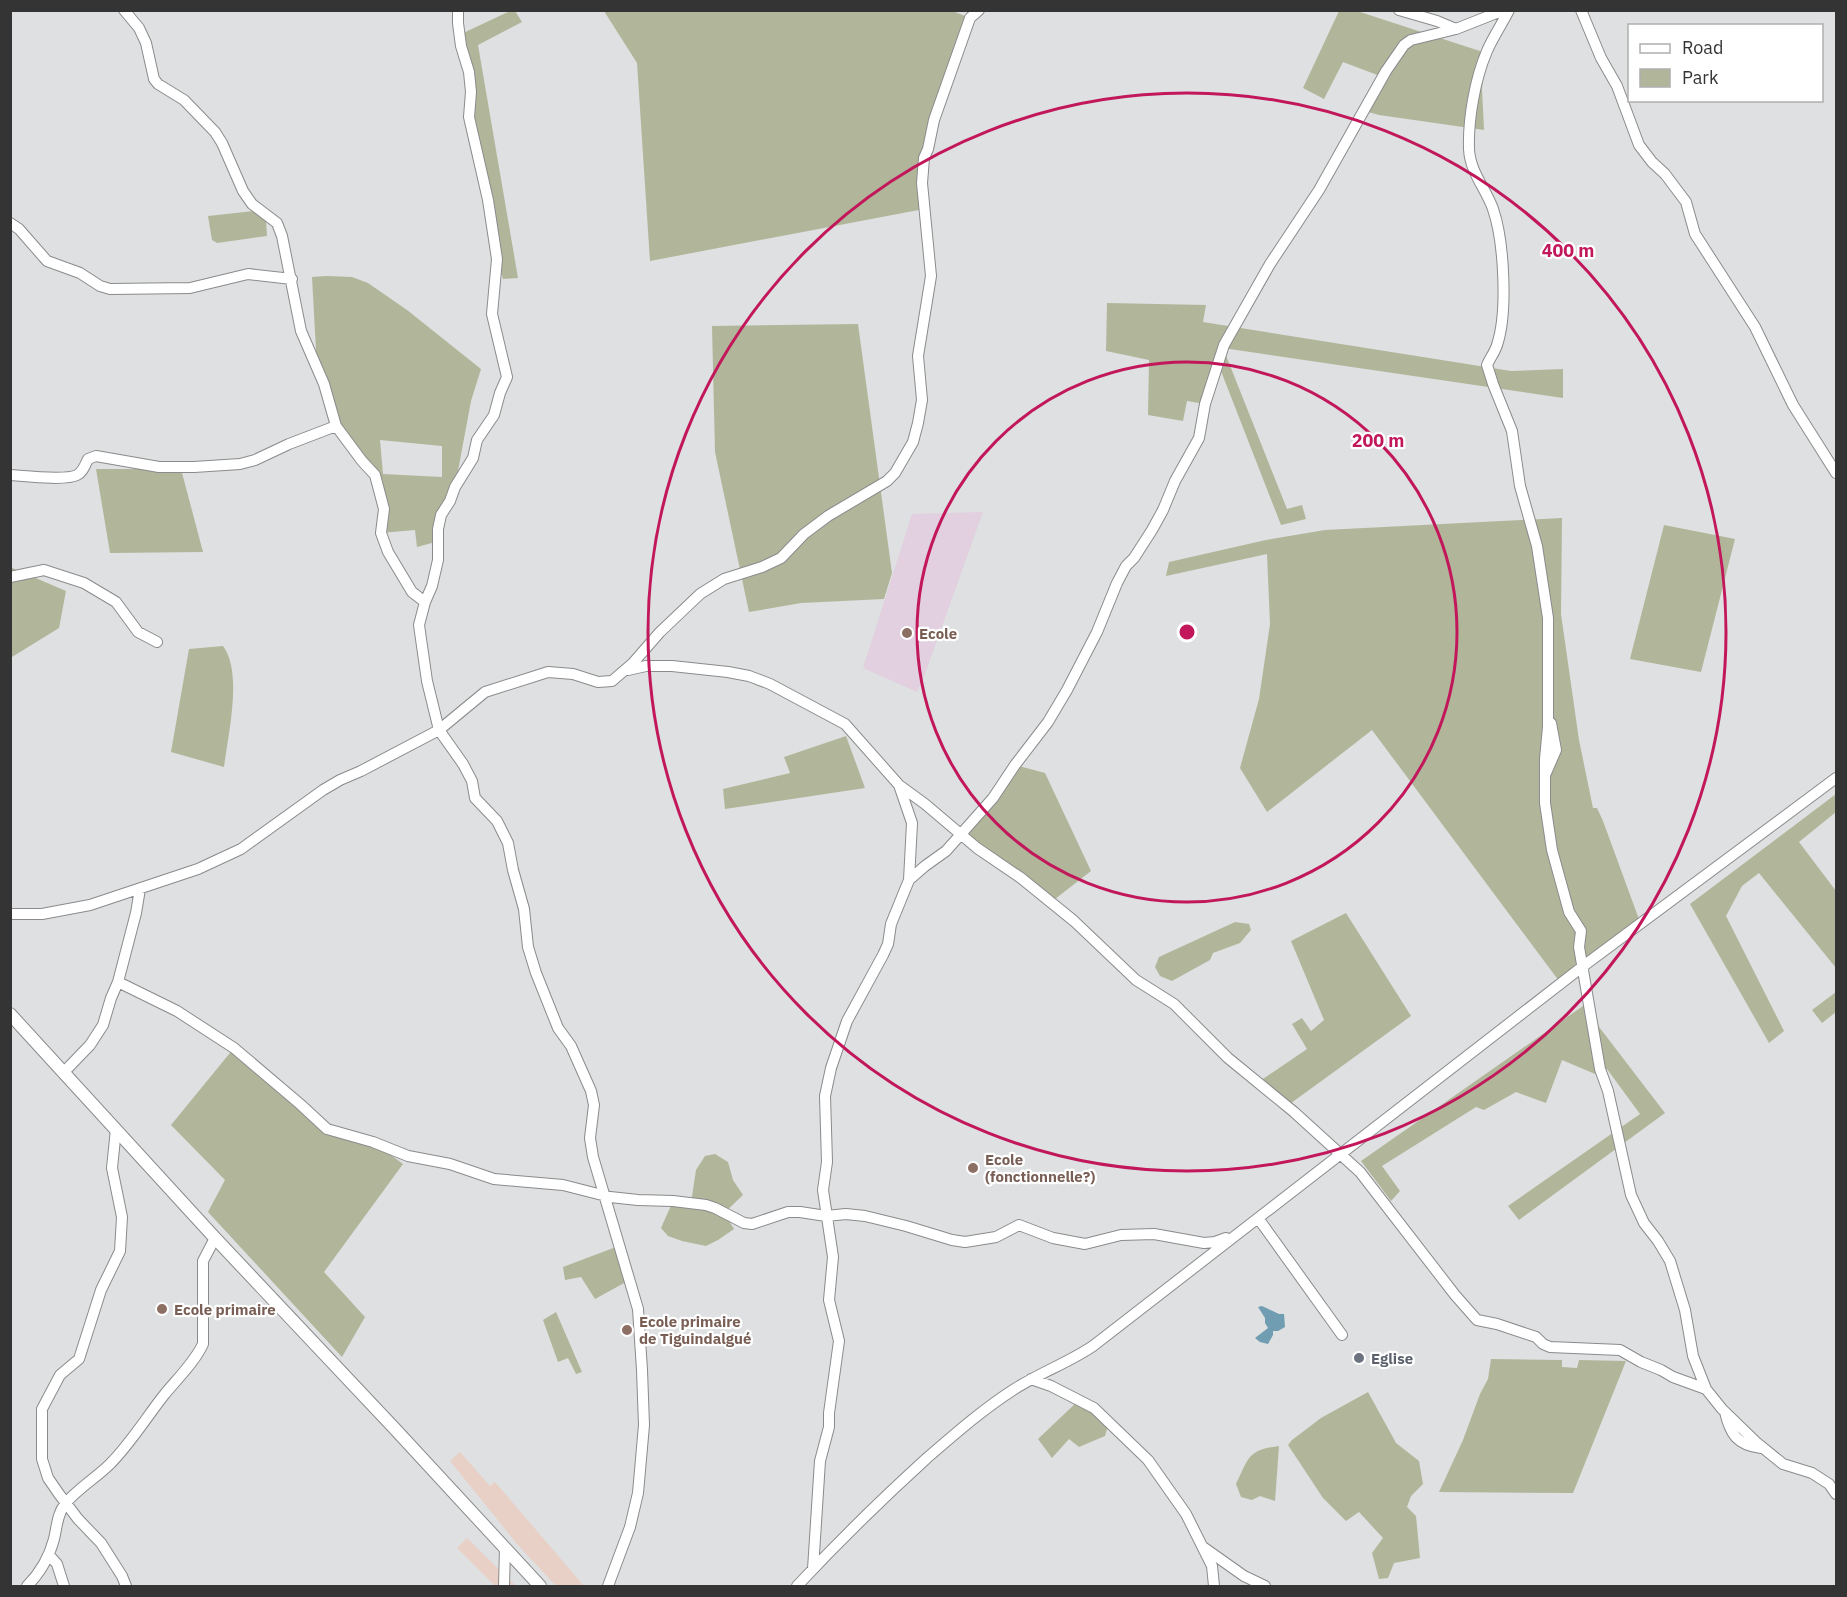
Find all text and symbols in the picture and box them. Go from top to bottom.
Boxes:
legend [1628,24,1823,102]
text: Road [1682,36,1723,59]
text: Park [1682,66,1719,89]
text: 400 m [1542,239,1594,262]
text: 200 m [1352,429,1404,452]
centre of rings [1177,622,1197,642]
place label: Ecole [919,624,957,643]
marker: Ecole [900,626,914,640]
place label: Ecole (fonctionnelle?) [985,1150,1095,1186]
marker: Ecole (fonctionnelle?) [966,1161,980,1175]
place label: Ecole primaire [174,1300,276,1319]
marker: Ecole primaire [155,1302,169,1316]
place label: Ecole primaire de Tiguindalgué [639,1312,751,1348]
marker: Ecole primaire de Tiguindalgué [620,1323,634,1337]
place label: Eglise [1371,1349,1413,1368]
marker: Eglise [1352,1351,1366,1365]

